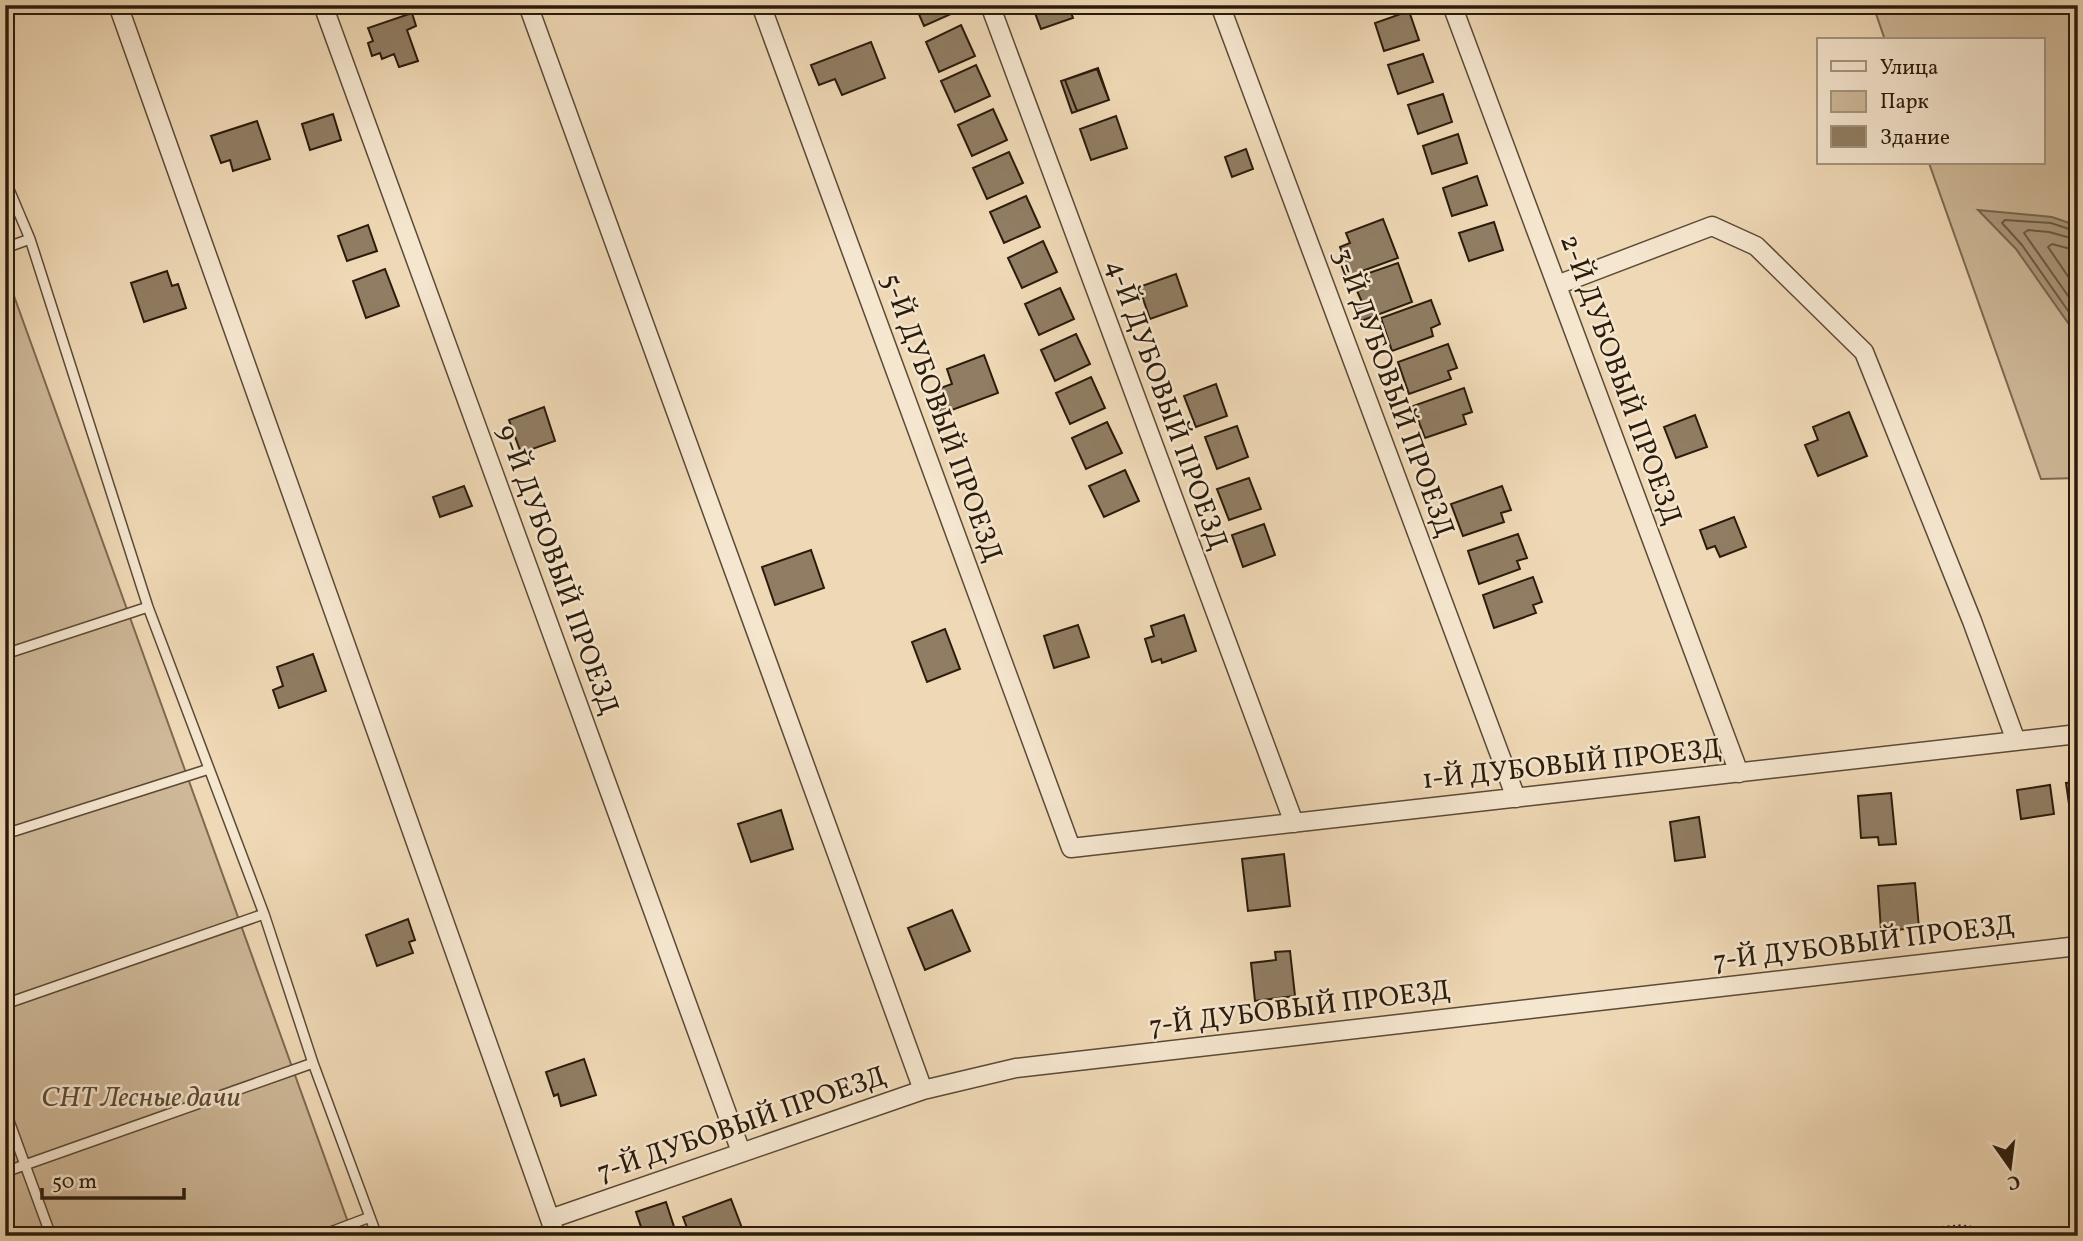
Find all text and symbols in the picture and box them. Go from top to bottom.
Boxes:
legend [1817,38,2044,164]
text: Улица [1880,54,1938,83]
text: Парк [1880,88,1929,117]
text: Здание [1880,124,1950,153]
street label: 2-Й ДУБОВЫЙ ПРОЕЗД [1549,229,1691,531]
street label: 3-Й ДУБОВЫЙ ПРОЕЗД [1322,243,1464,543]
street label: 4-Й ДУБОВЫЙ ПРОЕЗД [1095,254,1237,556]
street label: 5-Й ДУБОВЫЙ ПРОЕЗД [871,268,1011,568]
street label: 9-Й ДУБОВЫЙ ПРОЕЗД [486,419,628,721]
street label: 1-Й ДУБОВЫЙ ПРОЕЗД [1420,730,1724,800]
street label: 7-Й ДУБОВЫЙ ПРОЕЗД [1711,906,2017,982]
street label: 7-Й ДУБОВЫЙ ПРОЕЗД [1147,971,1453,1047]
street label: 7-Й ДУБОВЫЙ ПРОЕЗД [592,1057,892,1193]
park label: СНТ Лесные дачи [41,1079,241,1118]
north arrow [1974,1132,2044,1202]
scale bar [42,1157,184,1201]
text: С [2005,1167,2023,1196]
text: 50 m [52,1168,97,1197]

